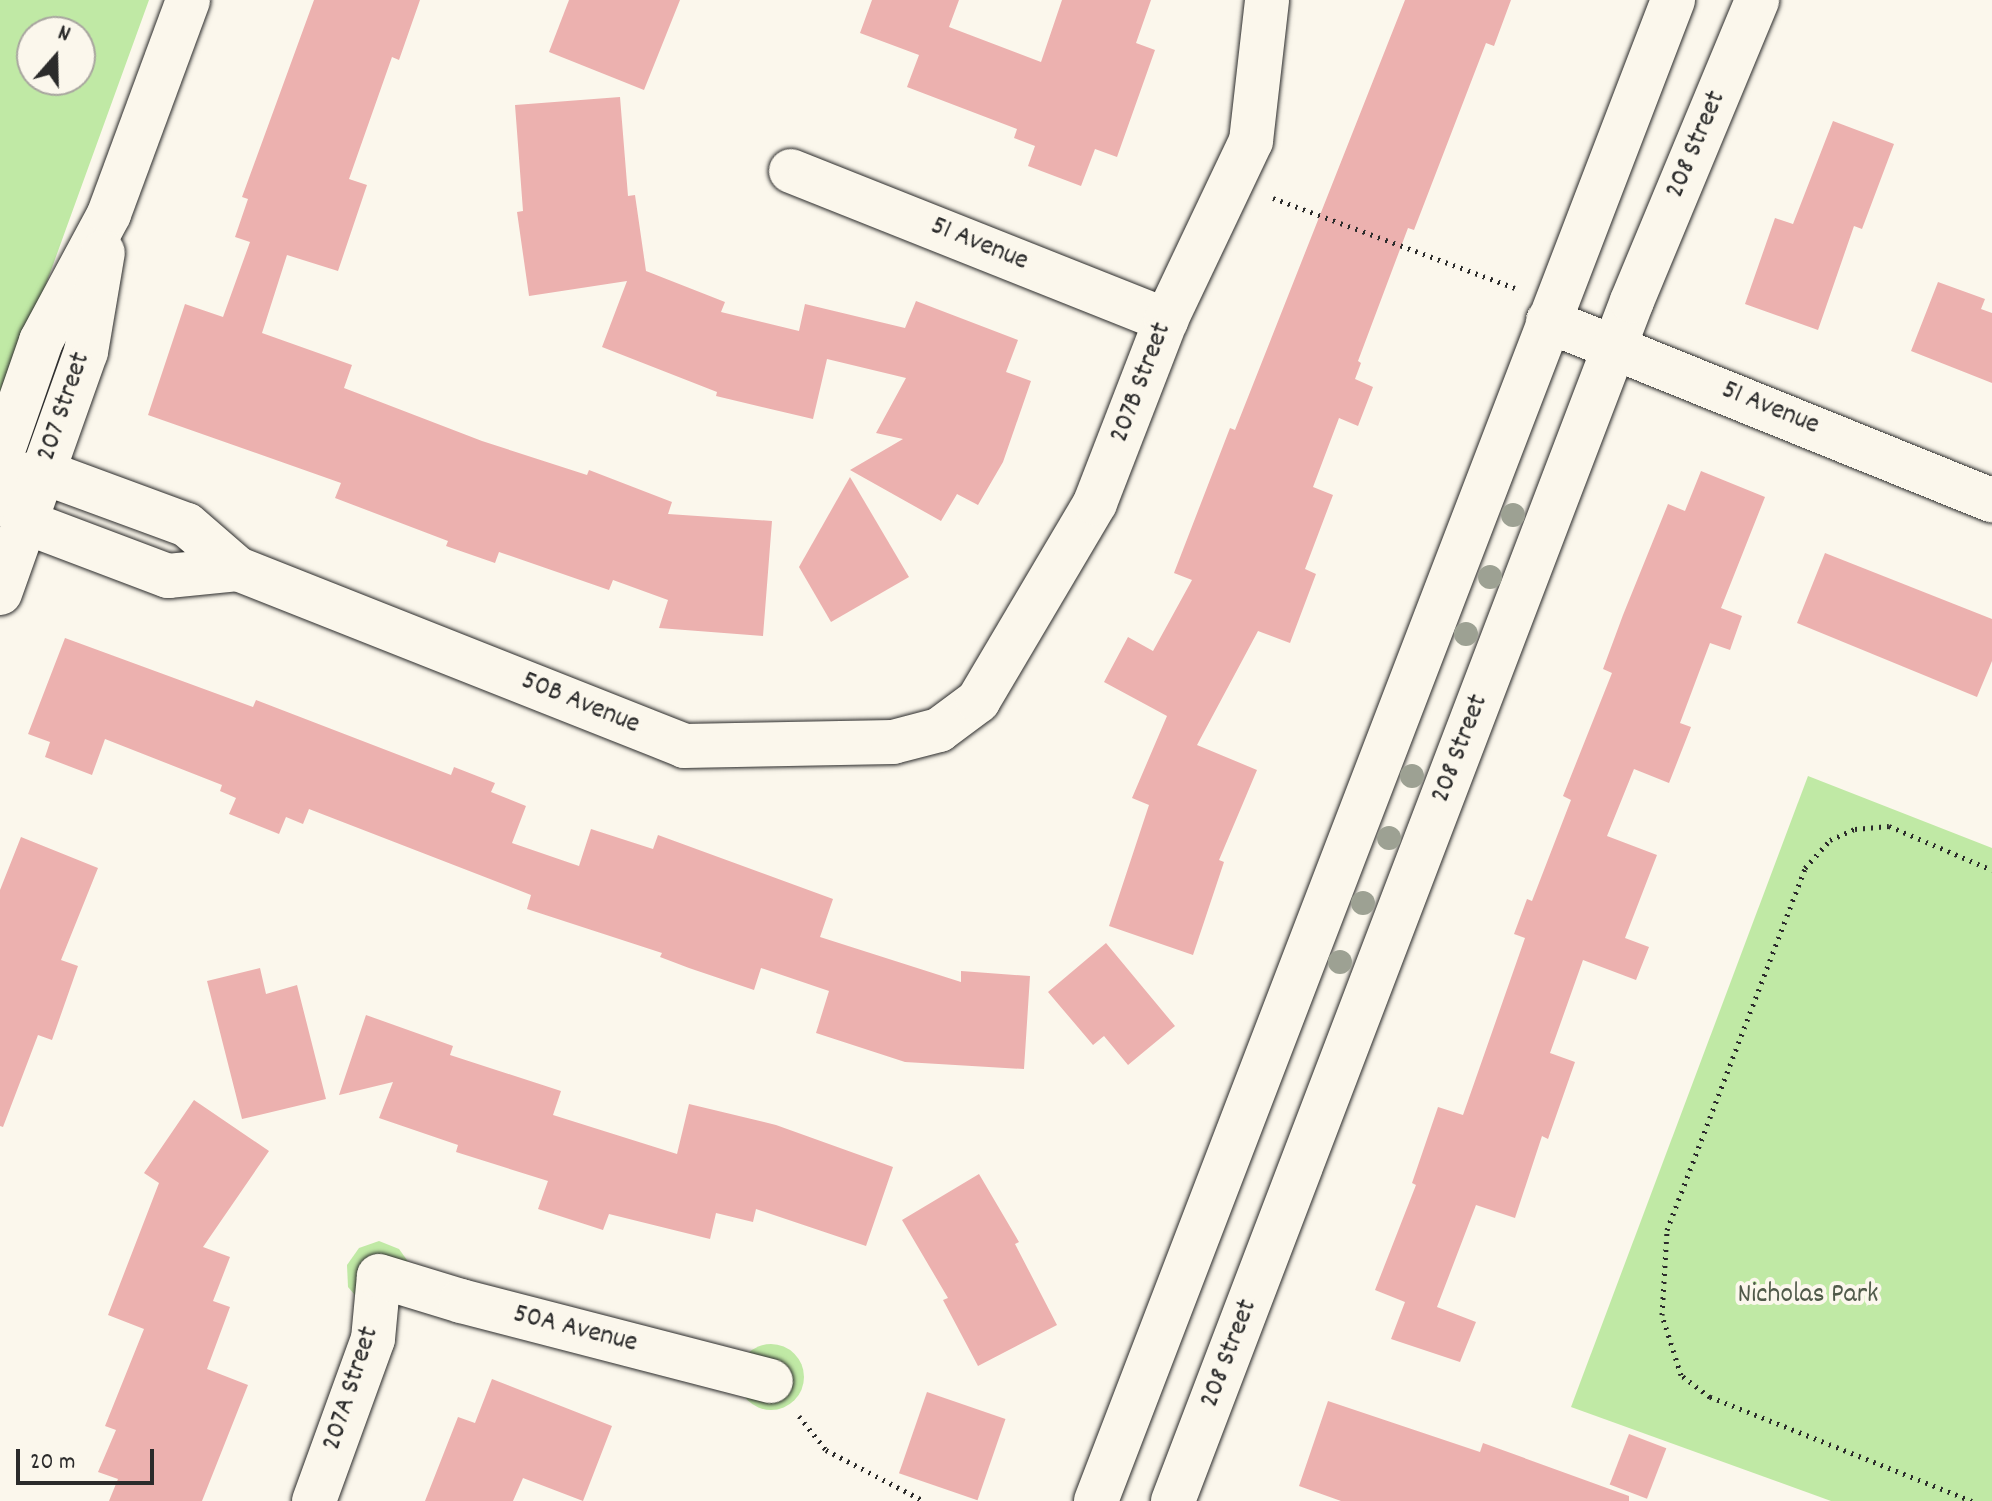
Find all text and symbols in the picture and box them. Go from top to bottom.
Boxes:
north arrow [16,16,96,96]
text: N [53,18,74,51]
street label: 208 Street [1659,86,1735,204]
street label: 51 Avenue [925,210,1033,280]
street label: 207B Street [1104,318,1180,448]
street label: 207 Street [31,348,99,466]
street label: 51 Avenue [1716,374,1824,444]
street label: 50B Avenue [516,665,644,743]
street label: 208 Street [1425,690,1497,808]
park label: Nicholas Park [1737,1279,1879,1313]
street label: 208 Street [1194,1295,1266,1413]
street label: 50A Avenue [510,1298,640,1362]
street label: 207A Street [316,1323,388,1455]
scale bar [20,1433,158,1483]
text: 20 m [30,1446,76,1480]

